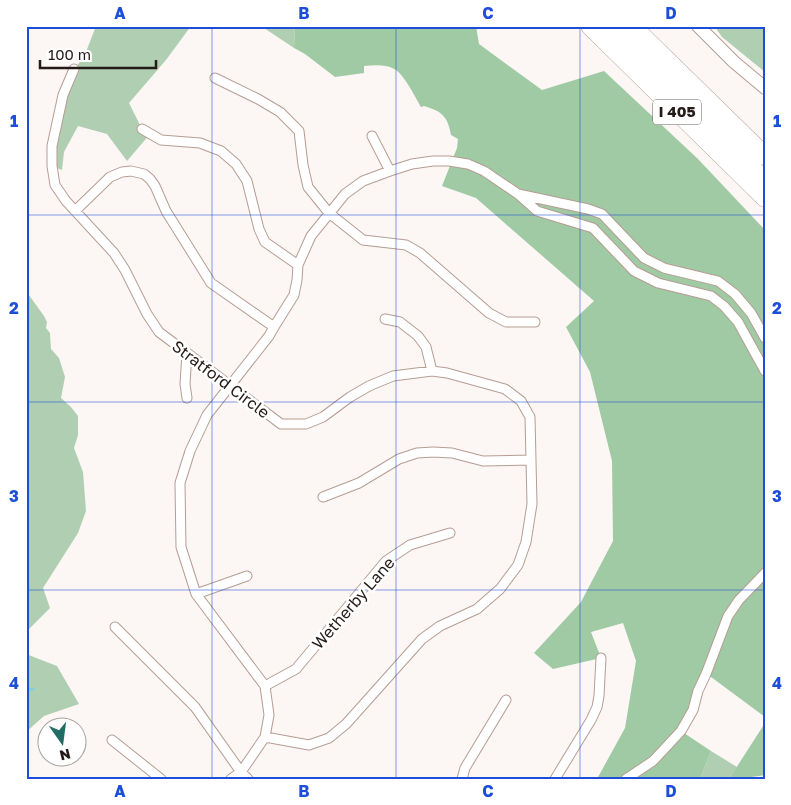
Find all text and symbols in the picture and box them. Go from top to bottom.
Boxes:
text: A [114,3,126,23]
text: B [298,3,310,23]
text: C [482,3,494,23]
text: D [665,3,677,23]
scale bar [40,38,156,70]
text: 100 m [48,45,91,63]
road number: I 405 [653,100,701,124]
text: 1 [10,111,18,131]
text: 1 [773,111,781,131]
text: 2 [9,298,19,318]
text: 2 [772,298,782,318]
street label: Stratford Circle [168,336,274,422]
text: 3 [9,486,19,506]
text: 3 [772,486,782,506]
street label: Wetherby Lane [308,553,398,653]
text: 4 [9,673,19,693]
text: 4 [772,673,782,693]
north arrow [38,718,88,768]
text: N [58,746,72,765]
text: A [114,781,126,801]
text: B [298,781,310,801]
text: C [482,781,494,801]
text: D [665,781,677,801]

